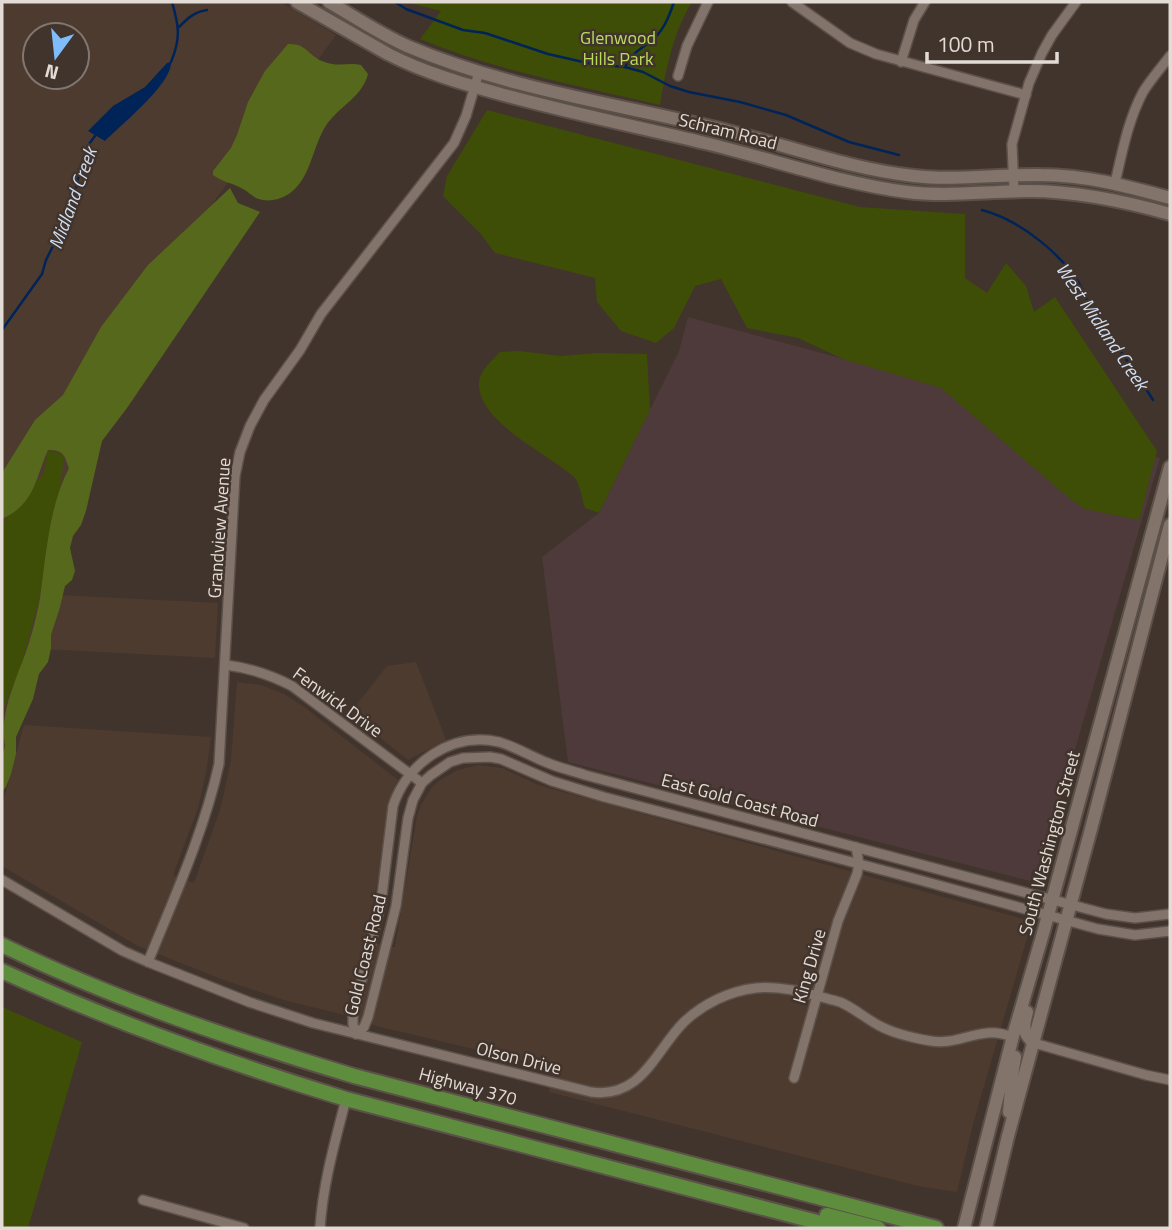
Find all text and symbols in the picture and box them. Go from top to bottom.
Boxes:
north arrow [21,21,91,91]
scale bar [927,21,1056,65]
park label: Glenwood Hills Park [580,24,656,72]
text: 100 m [937,28,994,60]
text: N [41,57,62,89]
street label: Schram Road [676,106,780,156]
water label: Midland Creek [40,141,105,253]
water label: West Midland Creek [1049,256,1158,398]
street label: Grandview Avenue [201,457,237,599]
street label: Fenwick Drive [287,660,389,744]
street label: South Washington Street [1011,747,1087,938]
street label: East Gold Coast Road [658,766,822,834]
street label: Gold Coast Road [337,892,393,1018]
street label: King Drive [785,926,833,1006]
street label: Olson Drive [474,1034,564,1082]
street label: Highway 370 [416,1060,520,1112]

